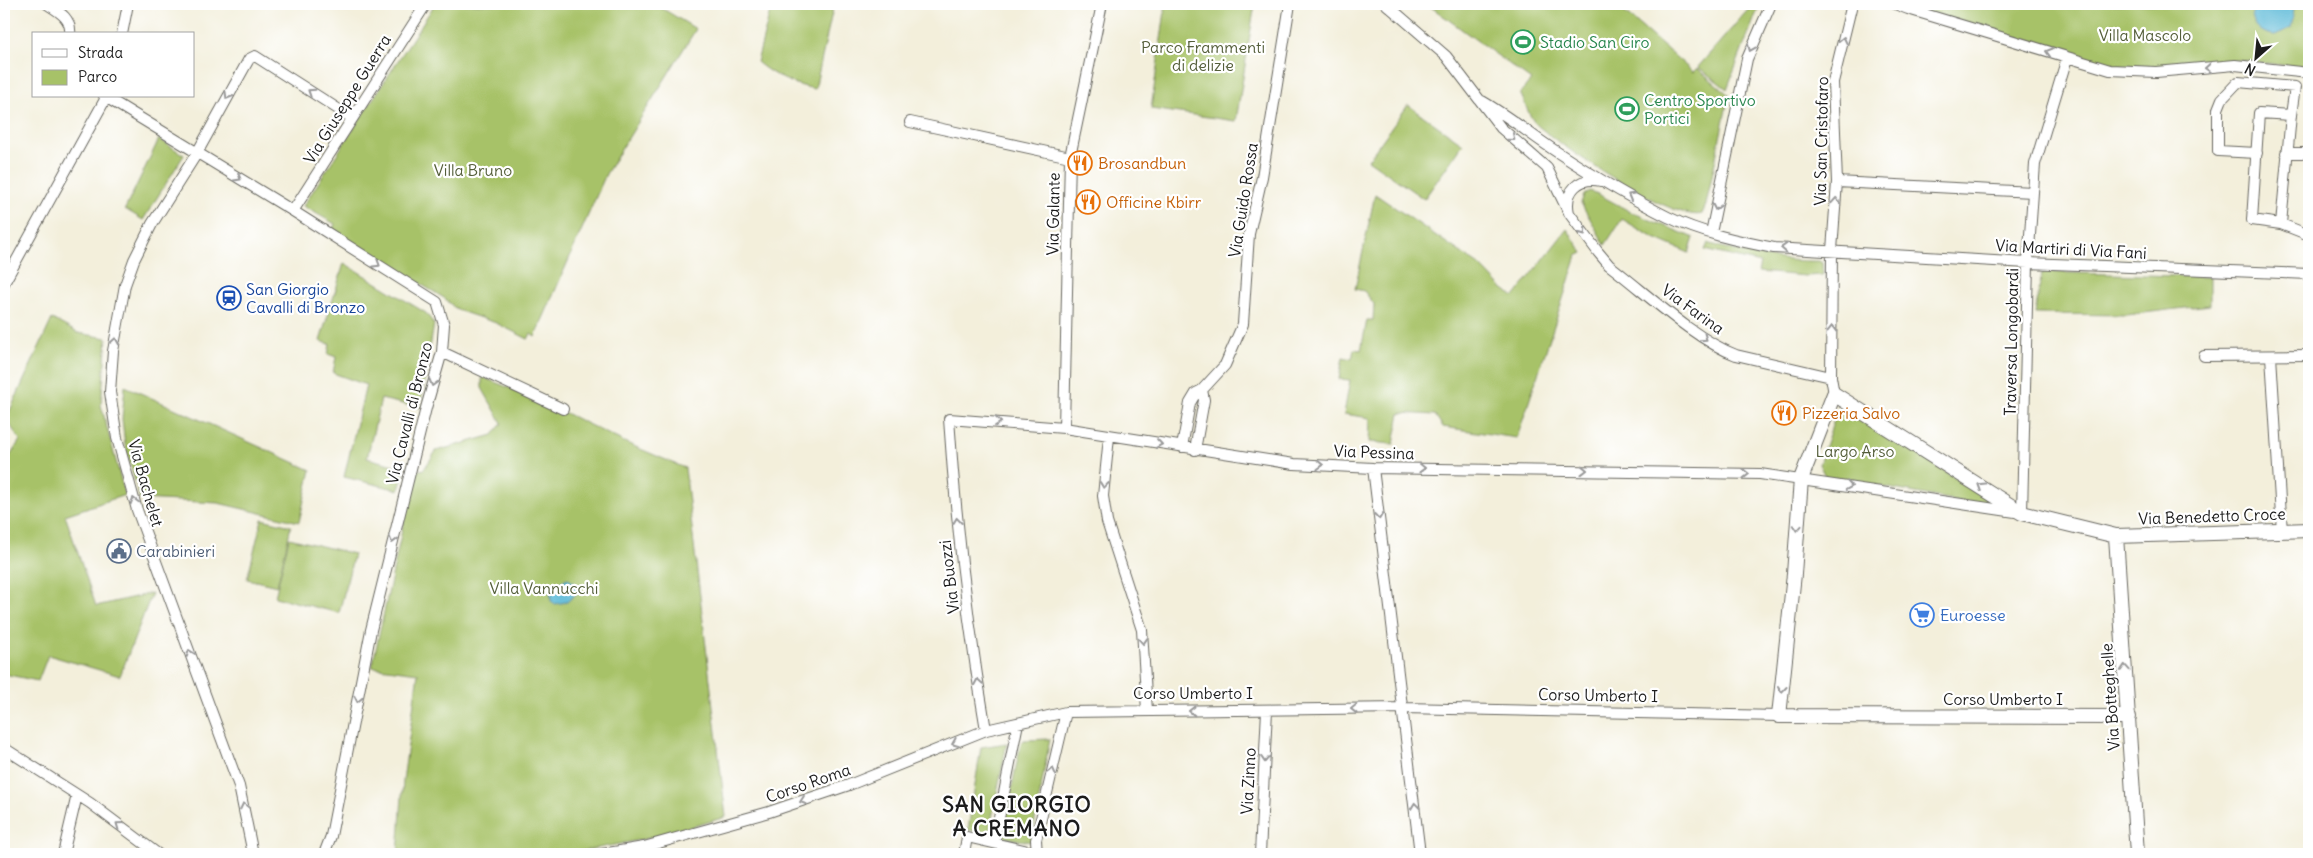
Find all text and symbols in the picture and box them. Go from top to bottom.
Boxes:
park label: Villa Mascolo [2099,25,2191,45]
sports icon: Stadio San Ciro [1510,29,1536,55]
street label: Via Giuseppe Guerra [299,31,395,167]
legend [32,32,195,98]
place label: Stadio San Ciro [1540,32,1649,52]
north arrow [2230,32,2280,82]
one-way arrow [1837,36,1848,44]
park label: Parco Frammenti di delizie [1141,37,1265,75]
text: Strada [78,43,123,62]
one-way arrow [1747,43,1758,52]
one-way arrow [2045,48,2053,58]
text: N [2242,59,2258,80]
one-way arrow [2204,62,2212,73]
text: Parco [78,67,117,86]
street label: Via San Cristofaro [1810,76,1832,206]
one-way arrow [308,89,317,98]
one-way arrow [224,90,234,99]
place label: Centro Sportivo Portici [1644,90,1756,128]
sports icon: Centro Sportivo Portici [1614,96,1640,122]
one-way arrow [1507,132,1516,141]
street label: Via Guido Rossa [1224,141,1262,259]
restaurant icon: Brosandbun [1067,150,1093,176]
place label: Brosandbun [1098,153,1186,173]
park label: Villa Bruno [434,160,512,180]
one-way arrow [233,172,242,182]
street label: Via Galante [1042,172,1064,256]
restaurant icon: Officine Kbirr [1075,189,1101,215]
place label: Officine Kbirr [1106,192,1202,212]
one-way arrow [1627,192,1636,202]
one-way arrow [1830,197,1841,205]
one-way arrow [1711,202,1722,211]
one-way arrow [1577,226,1586,235]
street label: Via Martiri di Via Fani [1995,235,2147,263]
one-way arrow [1779,243,1787,254]
one-way arrow [371,257,380,267]
street label: Traversa Longobardi [2000,268,2022,416]
place label: San Giorgio Cavalli di Bronzo [246,279,365,317]
street label: Via Farina [1658,280,1728,338]
station icon: San Giorgio Cavalli di Bronzo [216,285,242,311]
one-way arrow [1826,324,1837,332]
one-way arrow [1698,332,1708,341]
one-way arrow [109,337,119,346]
street label: Via Cavalli di Bronzo [382,340,436,486]
one-way arrow [429,378,439,386]
restaurant icon: Pizzeria Salvo [1771,400,1797,426]
place label: Pizzeria Salvo [1802,403,1900,423]
one-way arrow [994,416,1002,427]
street label: Via Bachelet [124,437,168,529]
one-way arrow [1155,438,1163,448]
street label: Via Pessina [1333,441,1415,463]
park label: Largo Arso [1816,441,1894,461]
one-way arrow [1316,460,1324,471]
one-way arrow [1418,463,1426,473]
one-way arrow [1580,465,1588,475]
one-way arrow [1743,468,1751,479]
one-way arrow [1099,481,1110,489]
one-way arrow [1845,481,1853,491]
one-way arrow [1977,483,1986,493]
one-way arrow [129,496,140,505]
street label: Via Benedetto Croce [2138,503,2286,529]
one-way arrow [1373,512,1384,520]
one-way arrow [952,517,963,525]
one-way arrow [1792,524,1803,532]
one-way arrow [388,536,399,545]
public building icon: Carabinieri [106,538,132,564]
street label: Via Buozzi [935,539,963,615]
place label: Carabinieri [136,541,215,561]
park label: Villa Vannucchi [490,578,598,598]
supermarket icon: Euroesse [1909,602,1935,628]
place label: Euroesse [1940,605,2006,625]
one-way arrow [1137,638,1148,646]
street label: Via Botteghelle [2096,643,2124,751]
one-way arrow [186,649,196,658]
one-way arrow [2120,664,2131,672]
one-way arrow [973,678,983,687]
street label: Corso Umberto I [1133,683,1253,703]
street label: Corso Umberto I [1538,684,1658,706]
one-way arrow [1777,686,1788,694]
street label: Corso Umberto I [1943,689,2063,709]
one-way arrow [353,694,364,703]
one-way arrow [1350,704,1358,714]
one-way arrow [1187,706,1195,716]
one-way arrow [951,737,960,747]
street label: Via Zinno [1236,747,1260,815]
one-way arrow [1259,755,1270,763]
street label: Corso Roma [763,759,853,807]
one-way arrow [1046,767,1057,776]
district label: SAN GIORGIO A CREMANO [942,791,1092,842]
one-way arrow [800,795,808,805]
one-way arrow [239,802,250,811]
one-way arrow [1410,802,1421,810]
one-way arrow [115,822,125,831]

